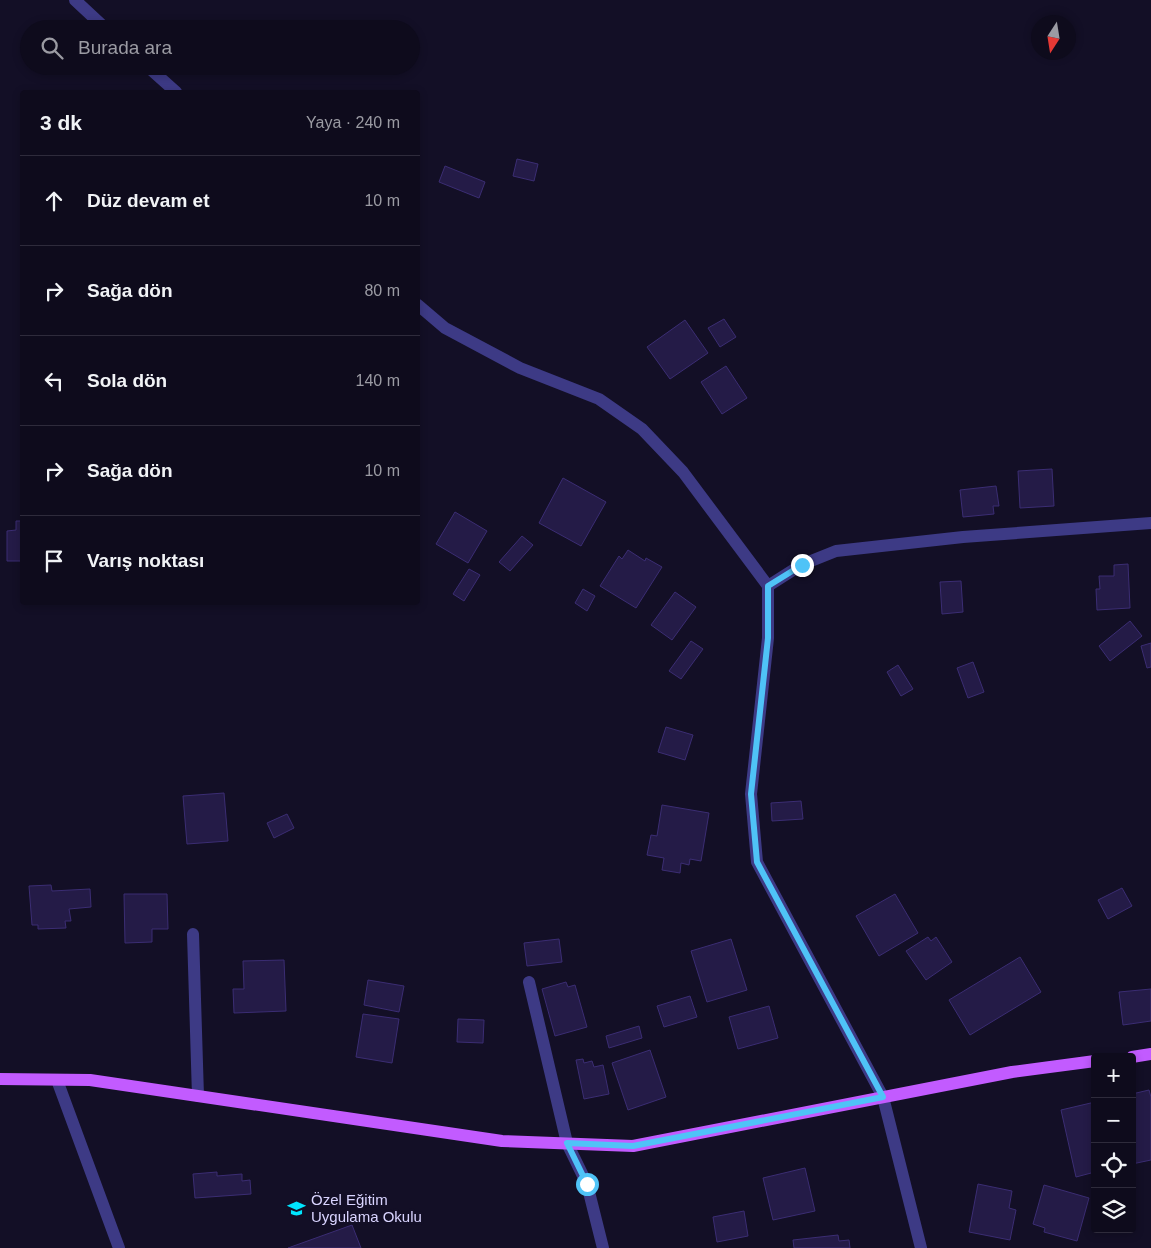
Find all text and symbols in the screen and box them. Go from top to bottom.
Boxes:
north arrow [1031,15,1076,60]
search box [20,20,420,75]
icon: search [38,34,66,62]
text: Burada ara [78,37,172,58]
text: 3 dk [40,111,82,134]
text: Yaya · 240 m [306,114,400,131]
icon: ahead [40,187,68,215]
text: Düz devam et [87,190,209,211]
text: 10 m [364,192,400,209]
icon: right [40,277,68,305]
text: Sağa dön [87,280,173,301]
text: 80 m [364,282,400,299]
icon: left [40,367,68,395]
text: Sola dön [87,370,167,391]
text: 140 m [356,372,400,389]
icon: right [40,457,68,485]
text: Sağa dön [87,460,173,481]
text: 10 m [364,462,400,479]
icon: arrive [40,547,68,575]
text: Varış noktası [87,550,204,571]
route end [791,554,814,577]
map controls [1091,1053,1136,1233]
button: + [1091,1053,1136,1098]
button: − [1091,1098,1136,1143]
button: locate [1091,1143,1136,1188]
route start [576,1173,599,1196]
button: layers [1091,1188,1136,1233]
place label: Özel Eğitim Uygulama Okulu [311,1191,422,1225]
school or university icon: Özel Eğitim Uygulama Okulu [287,1198,307,1218]

